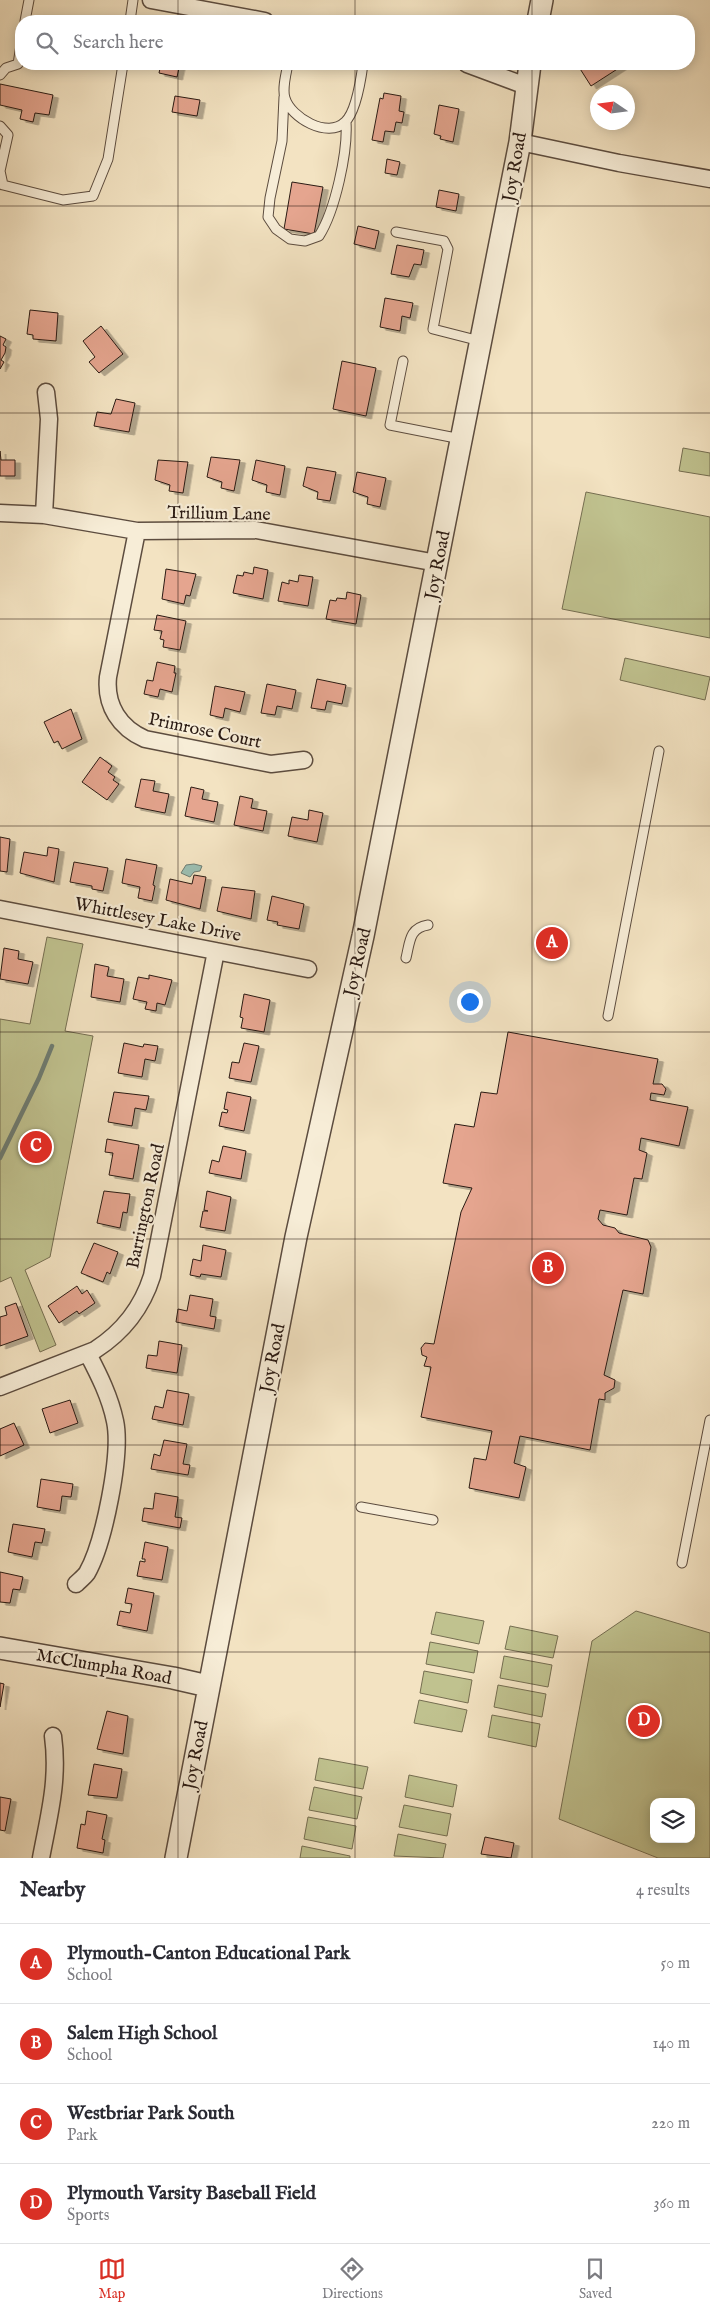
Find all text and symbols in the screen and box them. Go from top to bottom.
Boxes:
search box [15,15,695,70]
icon: search [33,29,61,57]
text: Search here [73,31,164,55]
north arrow [590,85,635,130]
street label: Joy Road [498,130,533,206]
street label: Trillium Lane [167,502,271,527]
street label: Joy Road [420,528,457,604]
street label: Primrose Court [146,708,263,755]
street label: Whittlesey Lake Drive [72,893,243,948]
pin: A [536,924,568,962]
street label: Joy Road [339,925,378,1001]
your location [457,989,483,1015]
pin: C [20,1128,52,1166]
street label: Barrington Road [122,1141,171,1271]
pin: B [532,1249,564,1287]
street label: Joy Road [255,1321,292,1397]
street label: McClumpha Road [34,1644,174,1691]
pin: D [628,1702,660,1740]
street label: Joy Road [178,1718,215,1794]
map controls [650,1798,695,1843]
button: layers [650,1798,695,1843]
text: Nearby [20,1877,85,1904]
text: 4 results [636,1881,690,1901]
text: Plymouth-Canton Educational Park [67,1942,350,1966]
text: A [31,1954,41,1974]
text: 50 m [661,1954,690,1974]
text: School [67,1966,112,1986]
text: Salem High School [67,2022,217,2046]
text: B [31,2034,41,2054]
text: 140 m [652,2034,690,2054]
text: School [67,2046,112,2066]
text: Westbriar Park South [67,2102,234,2126]
text: C [30,2114,42,2134]
text: 220 m [651,2114,690,2134]
text: Park [67,2126,97,2146]
text: Plymouth Varsity Baseball Field [67,2182,316,2206]
text: D [30,2194,42,2214]
text: 360 m [654,2194,690,2214]
text: Sports [67,2206,109,2226]
tab: Map [98,2255,126,2303]
tab: Directions [322,2255,383,2303]
tab: Saved [579,2255,612,2303]

